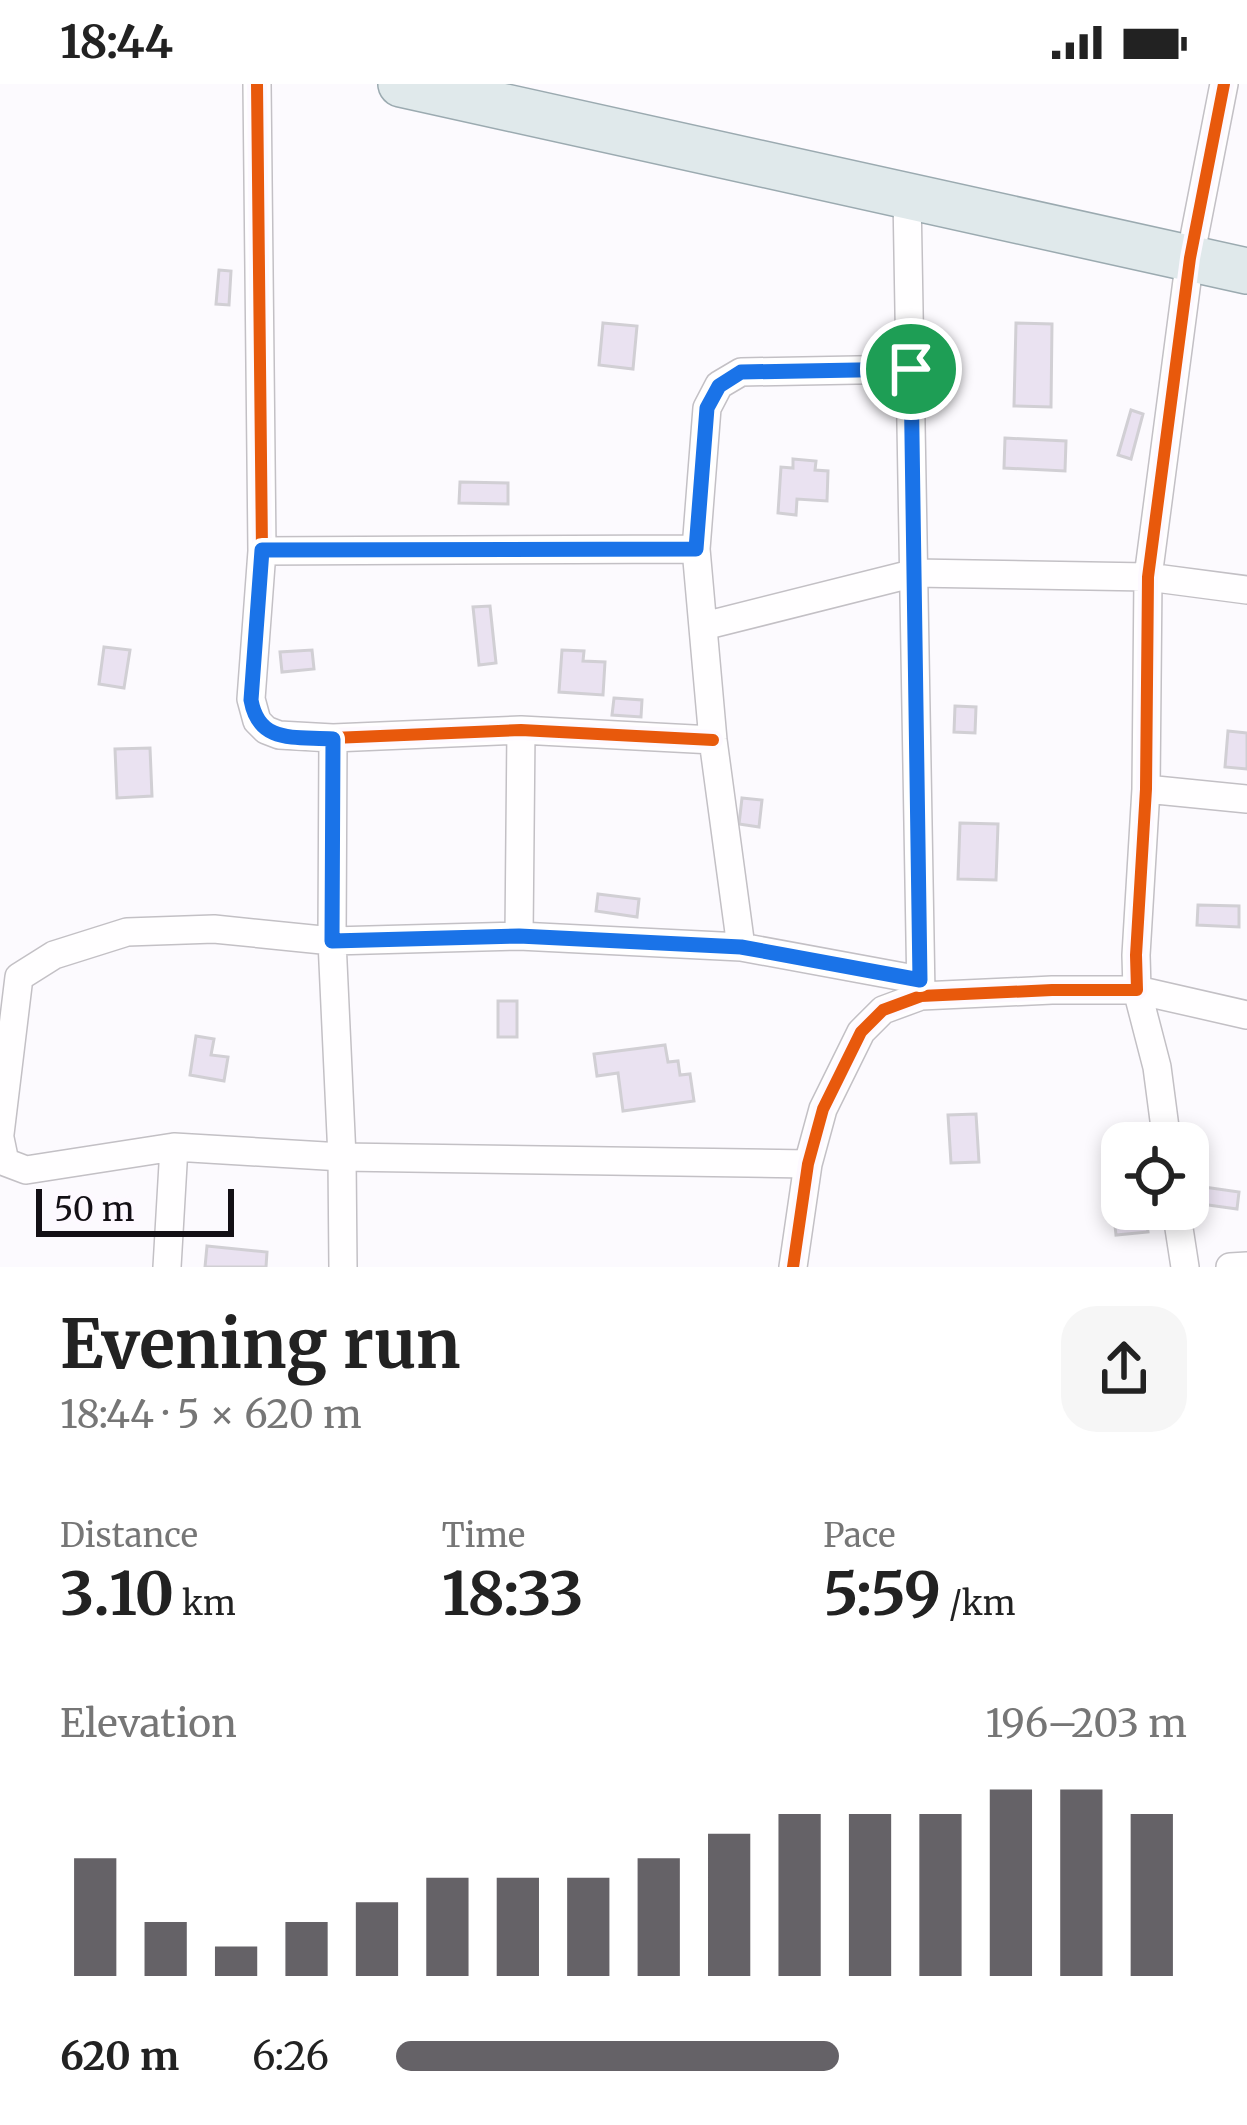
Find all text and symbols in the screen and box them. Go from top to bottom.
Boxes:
text: 18:44 [60,14,173,70]
pin [860,318,962,420]
icon: arrive [878,336,944,402]
map controls [1101,1122,1209,1230]
button: locate [1101,1122,1209,1230]
scale bar [36,1183,234,1236]
text: 50 m [54,1189,135,1230]
text: Evening run [60,1303,461,1386]
button: share [1061,1306,1187,1432]
text: 18:44 · 5 × 620 m [60,1390,362,1439]
text: Distance [60,1515,198,1556]
text: Time [442,1515,525,1556]
text: Pace [823,1515,896,1556]
text: 3.10 [60,1556,174,1631]
text: 18:33 [442,1556,584,1631]
text: 5:59 [823,1556,941,1631]
text: km [174,1583,236,1624]
text: /km [941,1583,1015,1624]
text: Elevation [60,1699,237,1748]
text: 196–203 m [986,1699,1187,1748]
text: 620 m [60,2032,179,2081]
text: 6:26 [252,2032,329,2081]

